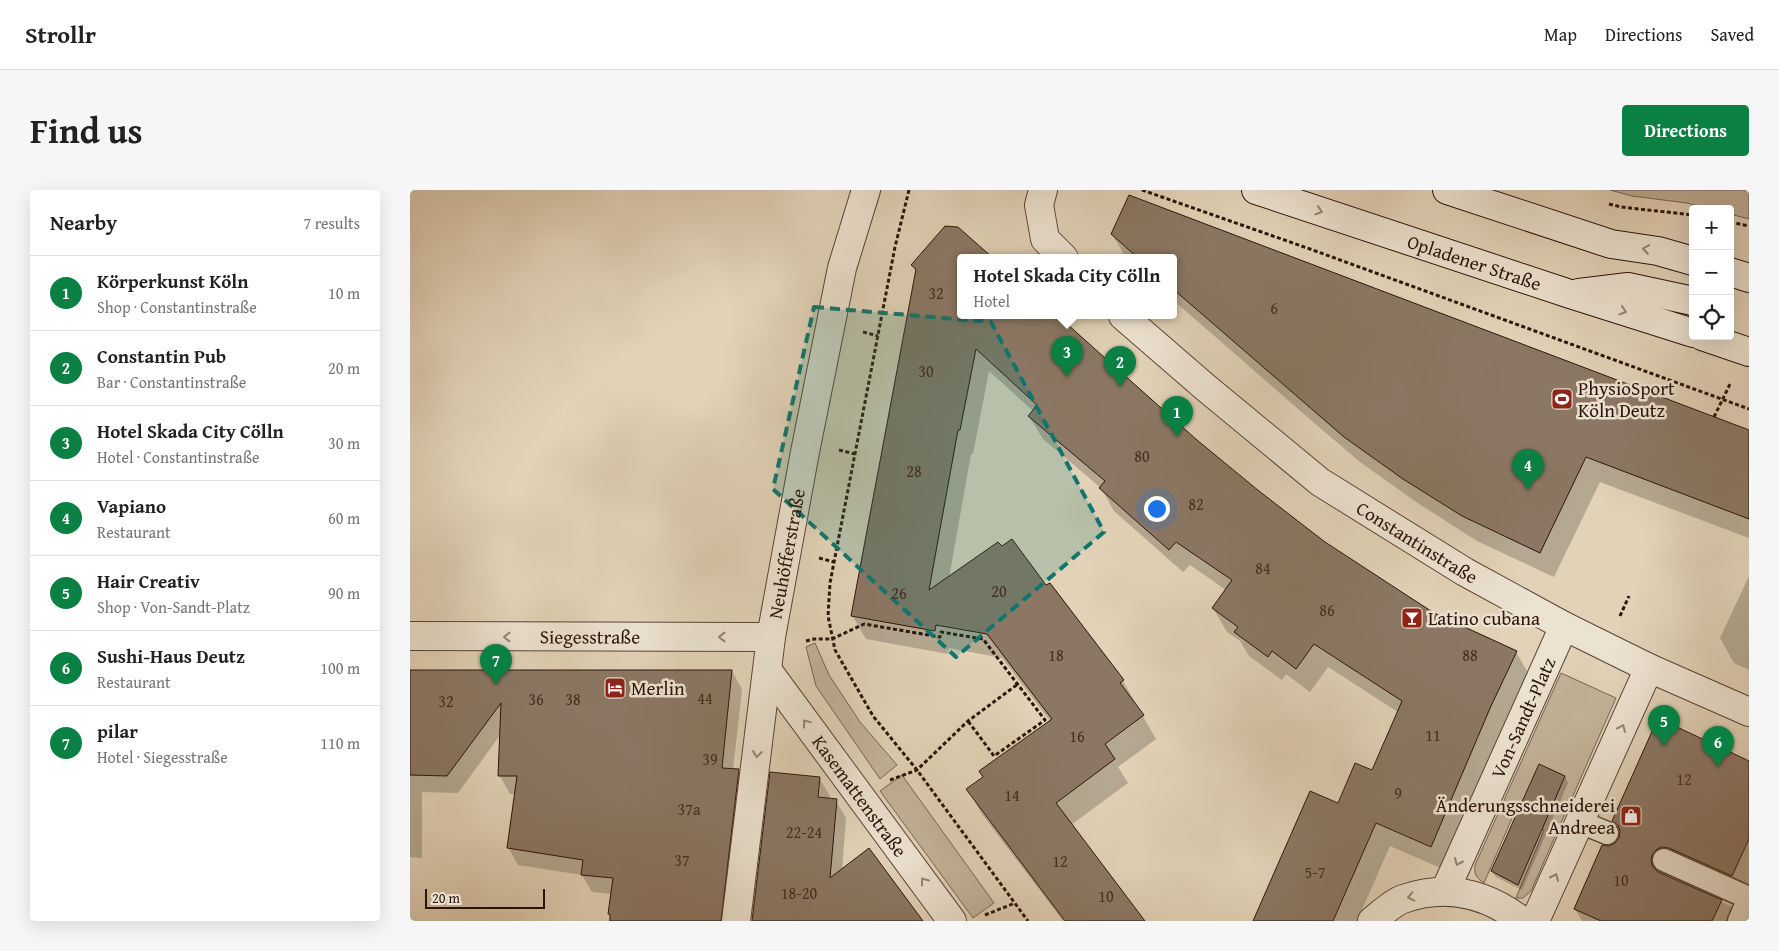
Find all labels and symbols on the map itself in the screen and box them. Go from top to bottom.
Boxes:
one-way arrow [1314,205,1322,215]
street label: Opladener Straße [1404,227,1545,298]
one-way arrow [1641,244,1649,255]
house number: 32 [928,281,944,305]
house number: 6 [1270,296,1278,320]
one-way arrow [1618,305,1626,315]
pin: 3 [1051,336,1083,377]
pin: 2 [1104,346,1136,387]
house number: 30 [918,359,934,383]
place label: PhysioSport Köln Deutz [1578,374,1675,424]
sports icon: PhysioSport Köln Deutz [1550,387,1574,411]
pin: 1 [1161,396,1193,437]
house number: 80 [1134,444,1150,468]
pin: 4 [1512,449,1544,490]
house number: 28 [906,459,922,483]
street label: Neuhöfferstraße [761,486,812,621]
house number: 82 [1188,492,1204,516]
street label: Constantinstraße [1351,494,1483,590]
your location [1144,496,1170,522]
house number: 84 [1255,556,1271,580]
house number: 20 [991,579,1007,603]
house number: 26 [891,581,907,605]
house number: 86 [1319,598,1335,622]
place label: Latino cubana [1428,604,1540,632]
bar icon: Latino cubana [1400,606,1424,630]
street label: Siegesstraße [540,622,640,651]
one-way arrow [503,632,511,642]
one-way arrow [718,632,726,642]
house number: 18 [1048,643,1064,667]
house number: 88 [1462,643,1478,667]
pin: 7 [480,644,512,685]
street label: Von-Sandt-Platz [1483,653,1562,783]
place label: Merlin [631,674,685,702]
hotel icon: Merlin [603,676,627,700]
house number: 44 [697,686,713,710]
house number: 36 [528,687,544,711]
house number: 38 [565,687,581,711]
house number: 32 [438,689,454,713]
pin: 5 [1648,705,1680,746]
one-way arrow [803,719,812,729]
house number: 11 [1425,723,1441,747]
house number: 16 [1069,724,1085,748]
one-way arrow [1616,724,1626,733]
pin: 6 [1702,726,1734,767]
street label: Kasemattenstraße [806,729,914,863]
house number: 39 [702,747,718,771]
one-way arrow [753,750,763,759]
house number: 12 [1676,767,1692,791]
house number: 9 [1394,781,1402,805]
house number: 14 [1004,783,1020,807]
place label: Änderungsschneiderei Andreea [1436,791,1615,841]
house number: 37a [678,797,701,821]
shop icon: Änderungsschneiderei Andreea [1619,804,1643,828]
house number: 22-24 [786,820,822,844]
house number: 37 [674,848,690,872]
house number: 12 [1052,849,1068,873]
one-way arrow [1454,857,1465,866]
house number: 5-7 [1305,860,1326,884]
house number: 10 [1613,868,1629,892]
one-way arrow [1549,873,1560,882]
one-way arrow [921,878,929,887]
house number: 18-20 [781,881,817,905]
house number: 10 [1098,884,1114,908]
scale bar [425,886,545,909]
one-way arrow [1407,891,1416,902]

